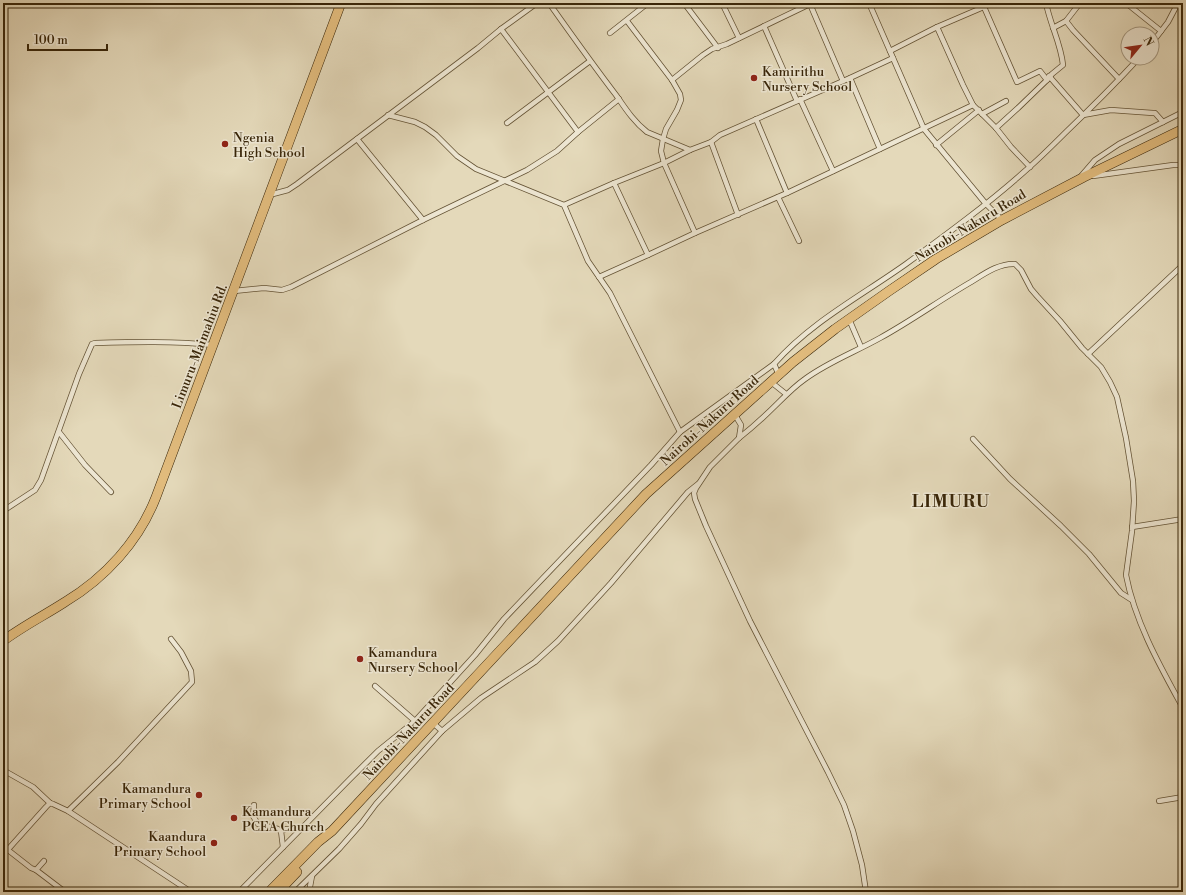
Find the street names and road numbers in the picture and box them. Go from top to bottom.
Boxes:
street label: Nairobi-Nakuru Road [912,186,1029,265]
street label: Limuru-Maimahiu Rd. [169,282,231,411]
street label: Nairobi-Nakuru Road [657,372,763,469]
street label: Nairobi-Nakuru Road [360,679,458,783]

